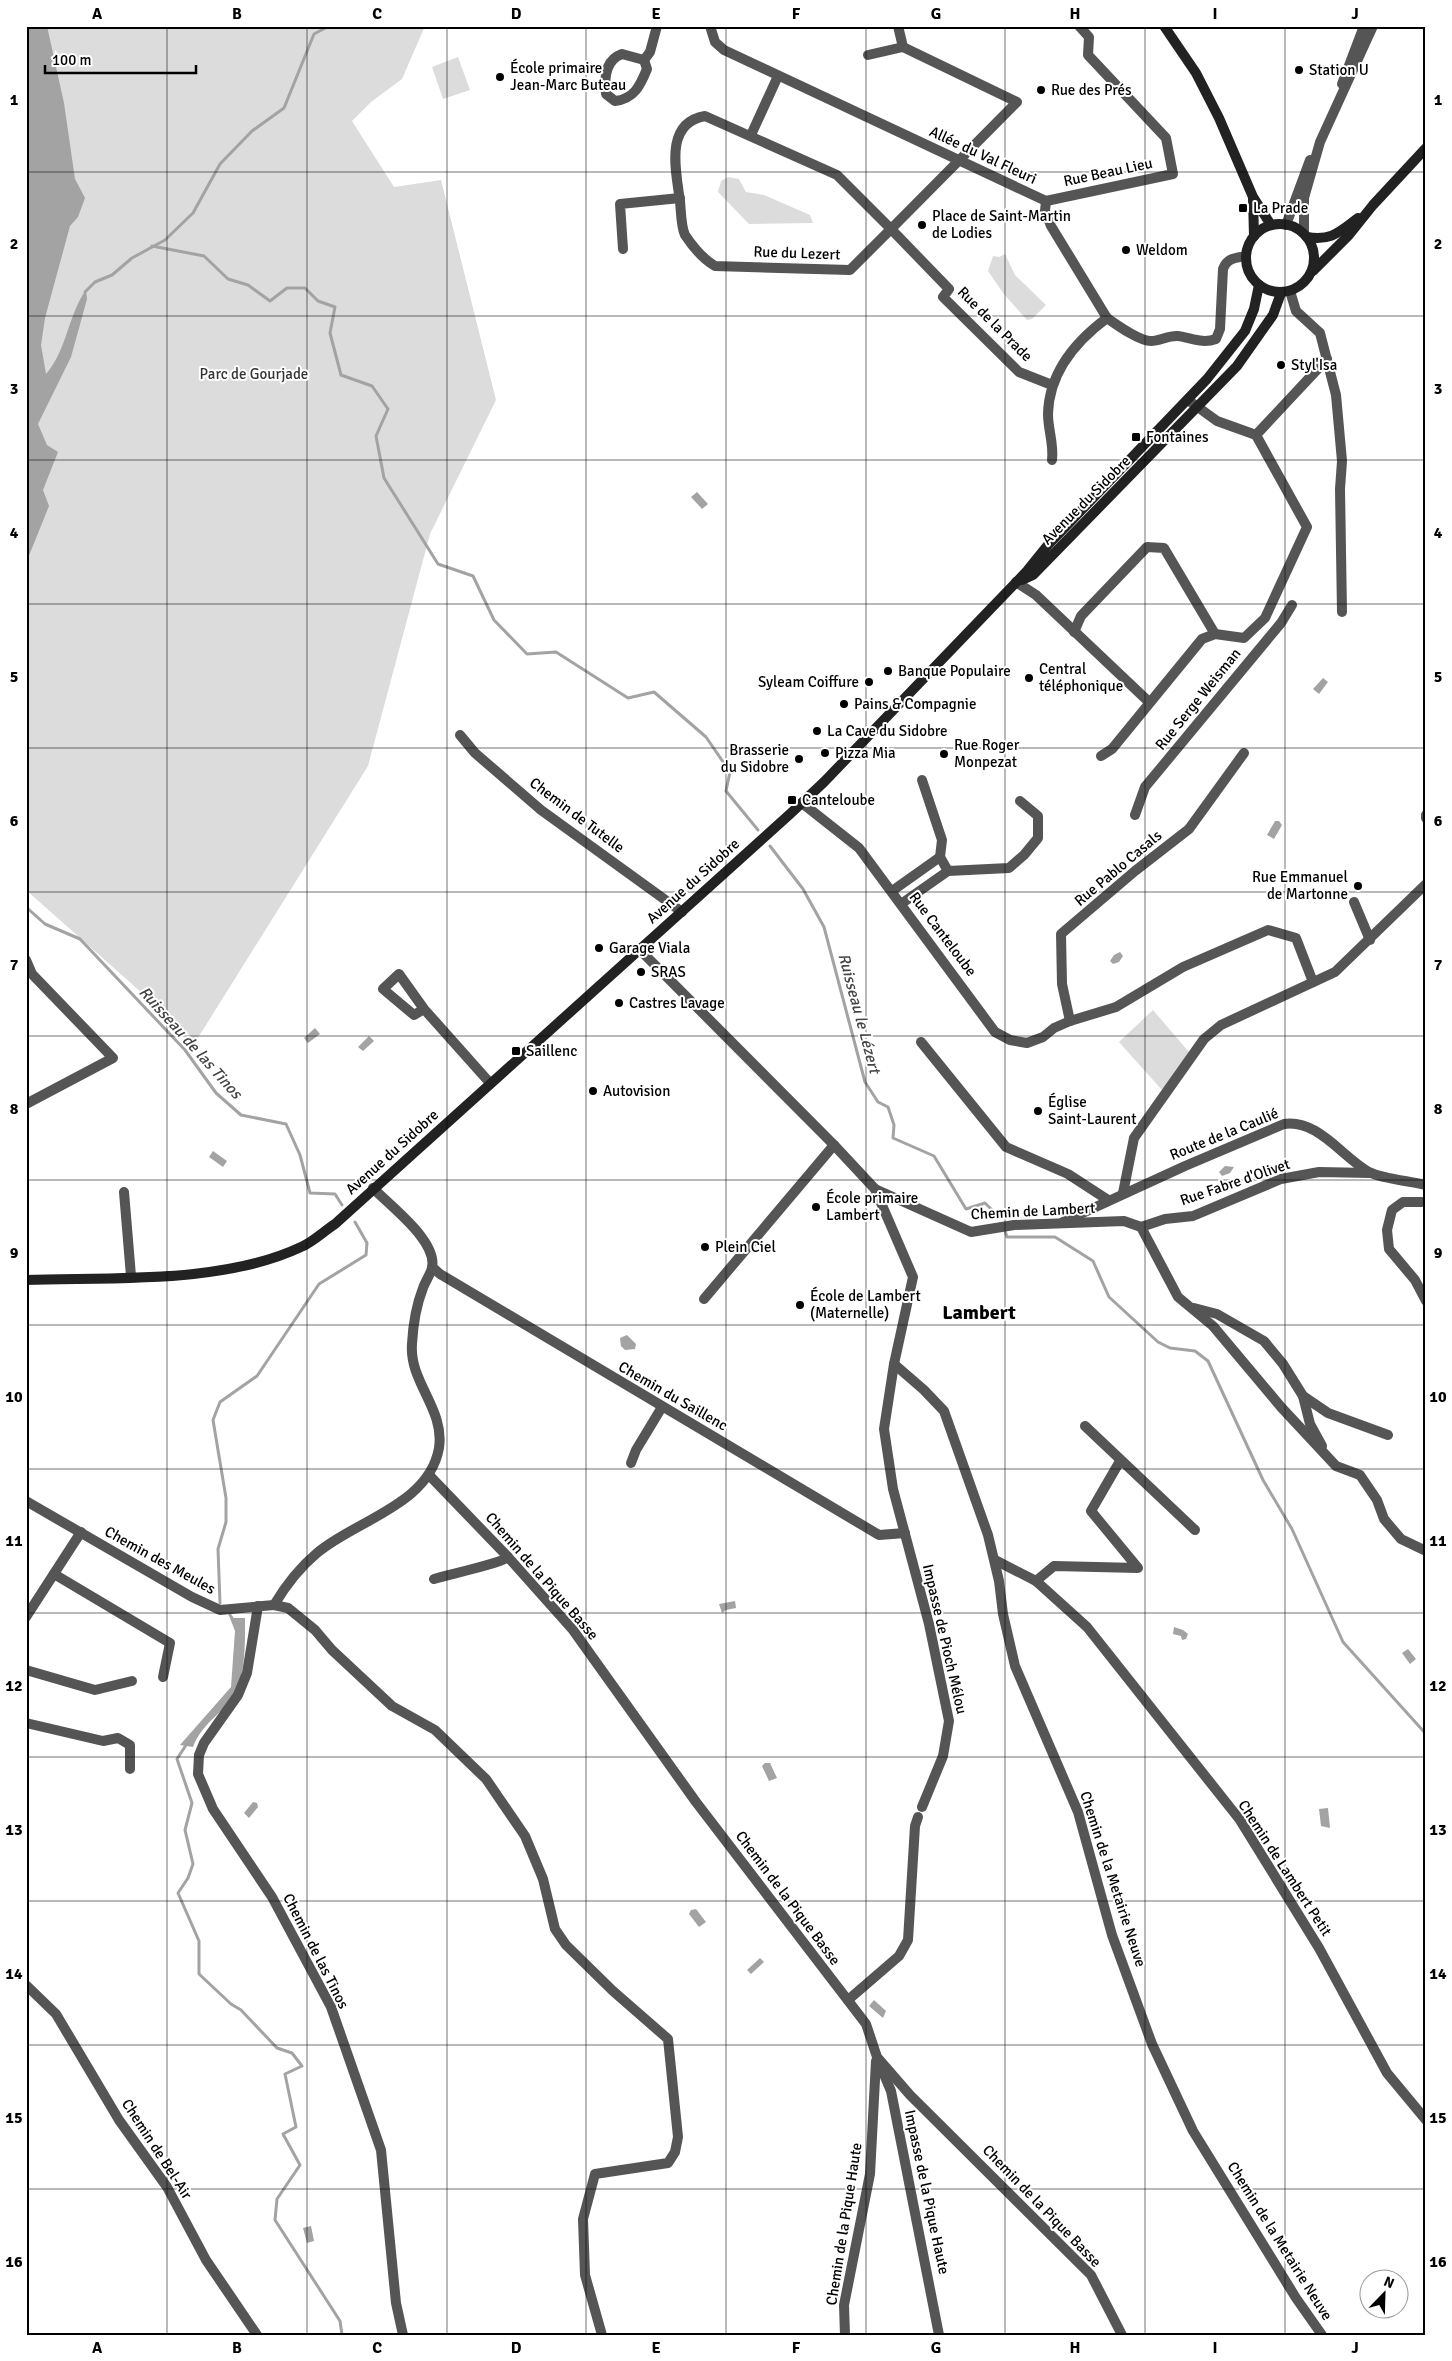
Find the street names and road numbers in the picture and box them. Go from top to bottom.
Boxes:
street label: Allée du Val Fleuri [927,122,1039,188]
street label: Rue Beau Lieu [1062,154,1154,190]
street label: Rue du Lezert [753,242,841,264]
street label: Rue de la Prade [954,283,1036,365]
street label: Avenue du Sidobre [1038,452,1134,548]
street label: Rue Serge Weisman [1151,645,1245,753]
street label: Chemin de Tutelle [526,774,628,856]
street label: Rue Pablo Casals [1071,826,1166,910]
street label: Avenue du Sidobre [643,835,743,927]
street label: Rue Canteloube [906,888,980,980]
street label: Route de la Caulié [1167,1104,1281,1164]
street label: Avenue du Sidobre [342,1106,442,1198]
street label: Rue Fabre d'Olivet [1178,1155,1292,1209]
street label: Chemin de Lambert [970,1199,1096,1223]
street label: Chemin du Saillenc [615,1357,731,1435]
street label: Chemin de la Pique Basse [482,1509,602,1643]
street label: Chemin des Meules [102,1522,219,1598]
street label: Impasse de Pioch Mélou [919,1562,971,1716]
street label: Chemin de la Metairie Neuve [1076,1789,1150,1969]
street label: Chemin de Lambert Petit [1234,1797,1336,1939]
street label: Chemin de la Pique Basse [732,1827,844,1969]
street label: Chemin de las Tinos [279,1890,353,2012]
street label: Chemin de Bel-Air [118,2096,196,2203]
street label: Impasse de la Pique Haute [901,2108,953,2276]
street label: Chemin de la Pique Haute [822,2141,866,2307]
street label: Chemin de la Pique Basse [979,2141,1105,2271]
street label: Chemin de la Metairie Neuve [1224,2158,1336,2324]

